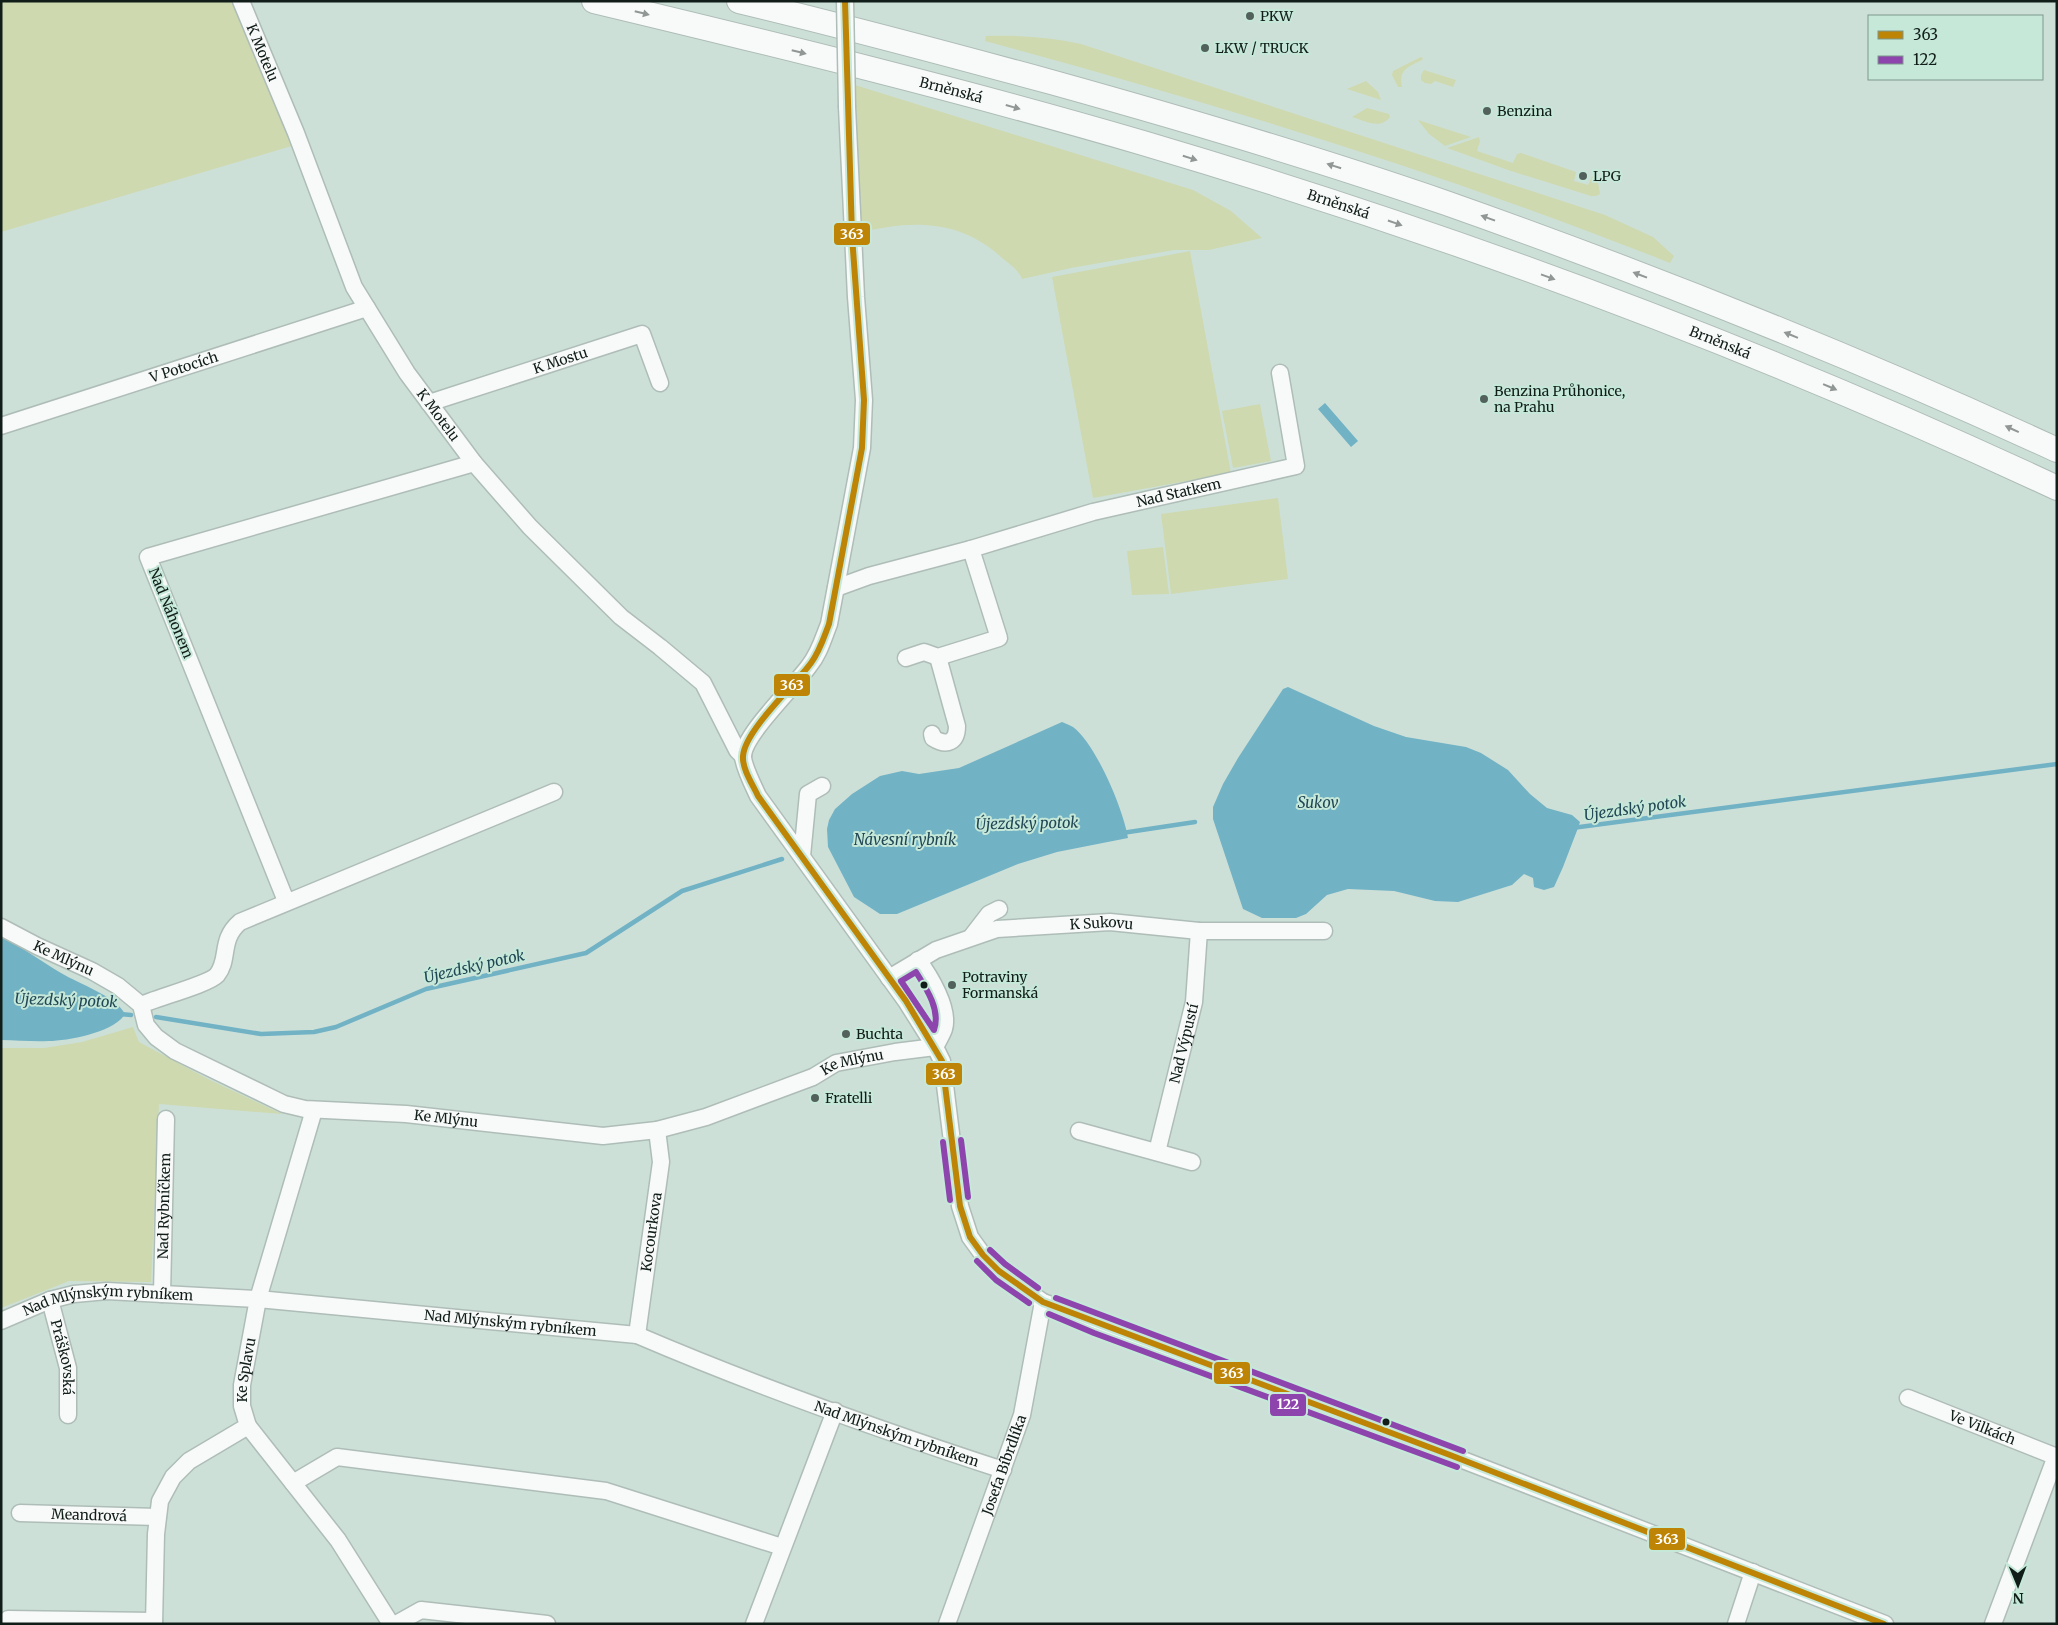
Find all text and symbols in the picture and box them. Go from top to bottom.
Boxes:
place label: PKW [1260,7,1294,25]
one-way arrow [634,9,649,17]
marker: PKW [1244,10,1256,22]
legend [1868,15,2043,80]
street label: K Motelu [243,21,283,84]
text: 363 [1913,25,1938,44]
place label: LKW / TRUCK [1215,39,1310,57]
marker: LKW / TRUCK [1199,42,1211,54]
one-way arrow [792,48,807,56]
text: 122 [1913,50,1937,69]
street label: Brněnská [918,73,985,107]
place label: Benzina [1497,102,1553,120]
one-way arrow [1005,103,1020,111]
marker: Benzina [1481,105,1493,117]
one-way arrow [1183,154,1198,162]
one-way arrow [1326,162,1341,170]
place label: LPG [1593,167,1621,185]
marker: LPG [1577,170,1589,182]
street label: Brněnská [1305,185,1373,223]
one-way arrow [1480,214,1495,222]
one-way arrow [1388,219,1403,227]
line badge: 363 [833,222,871,246]
text: 363 [840,225,864,243]
one-way arrow [1632,271,1647,279]
one-way arrow [1541,273,1556,281]
street label: Brněnská [1687,322,1754,363]
one-way arrow [1783,331,1798,339]
street label: K Mostu [531,343,590,378]
street label: V Potocích [146,348,220,387]
place label: Benzina Průhonice, na Prahu [1494,382,1625,416]
one-way arrow [1823,384,1837,392]
street label: K Motelu [413,385,464,445]
marker: Benzina Průhonice, na Prahu [1478,393,1490,405]
one-way arrow [2005,425,2019,433]
street label: Nad Statkem [1135,474,1223,511]
street label: Nad Náhonem [145,565,197,661]
line badge: 363 [773,673,811,697]
text: 363 [780,676,804,694]
water label: Újezdský potok [1583,790,1688,825]
water label: Sukov [1297,793,1339,812]
water label: Újezdský potok [975,812,1079,833]
water label: Návesní rybník [854,830,957,849]
street label: K Sukovu [1069,913,1134,933]
street label: Ke Mlýnu [31,937,97,980]
water label: Újezdský potok [422,944,527,987]
place label: Potraviny Formanská [962,968,1039,1002]
marker: Potraviny Formanská [946,979,958,991]
unlabelled marker [919,980,929,990]
water label: Újezdský potok [14,988,119,1011]
street label: Nad Výpustí [1165,1001,1202,1085]
place label: Buchta [856,1025,904,1043]
marker: Buchta [840,1028,852,1040]
street label: Ke Mlýnu [817,1045,885,1079]
line badge: 363 [925,1062,963,1086]
text: 363 [932,1065,956,1083]
place label: Fratelli [825,1089,873,1107]
marker: Fratelli [809,1092,821,1104]
street label: Ke Mlýnu [413,1106,479,1131]
street label: Nad Rybníčkem [154,1153,174,1259]
street label: Kocourkova [637,1191,666,1273]
street label: Nad Mlýnským rybníkem [20,1282,194,1320]
street label: Nad Mlýnským rybníkem [423,1306,598,1340]
street label: Práškovská [47,1317,77,1396]
street label: Ke Splavu [233,1336,260,1403]
line badge: 363 [1213,1361,1251,1385]
text: 363 [1220,1364,1244,1382]
line badge: 122 [1269,1393,1307,1417]
text: 122 [1277,1395,1299,1413]
street label: Nad Mlýnským rybníkem [812,1397,981,1471]
street label: Ve Vilkách [1946,1406,2018,1449]
street label: Josefa Bíbrdlíka [977,1412,1031,1519]
unlabelled marker [1381,1417,1391,1427]
street label: Meandrová [51,1505,128,1525]
line badge: 363 [1648,1527,1686,1551]
text: 363 [1655,1530,1679,1548]
north arrow [1993,1560,2043,1610]
text: N [2013,1589,2024,1607]

